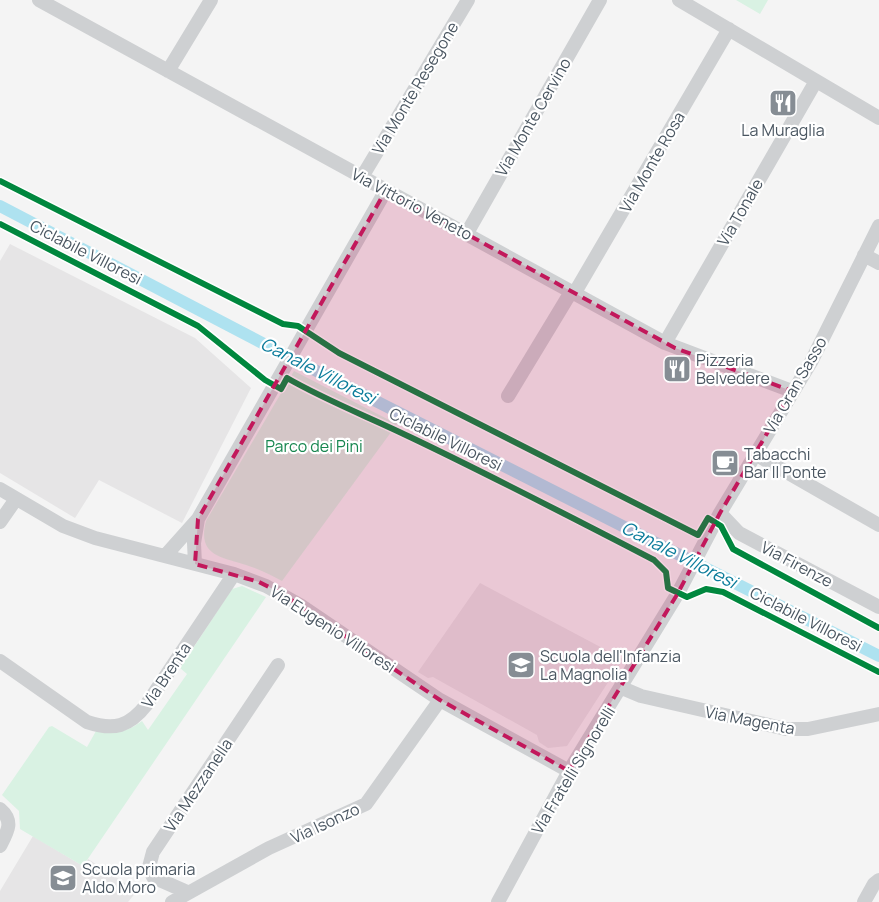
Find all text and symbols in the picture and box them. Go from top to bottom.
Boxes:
street label: Via Monte Resegone [367,18,463,158]
street label: Via Monte Cervino [490,54,576,180]
restaurant icon: La Muraglia [768,88,798,118]
street label: Via Monte Rosa [614,108,690,216]
place label: La Muraglia [741,119,825,141]
street label: Via Vittorio Veneto [348,163,476,245]
street label: Via Tonale [712,174,768,250]
street label: Ciclabile Villoresi [26,214,146,290]
water label: Canale Villoresi [257,331,383,411]
street label: Via Gran Sasso [758,333,832,437]
place label: Pizzeria Belvedere [696,349,770,389]
restaurant icon: Pizzeria Belvedere [662,354,692,384]
street label: Ciclabile Villoresi [386,402,506,476]
park label: Parco dei Pini [265,435,363,457]
place label: Tabacchi Bar Il Ponte [744,443,826,483]
cafe icon: Tabacchi Bar Il Ponte [710,448,740,478]
water label: Canale Villoresi [618,515,744,595]
street label: Via Firenze [757,536,837,592]
street label: Via Eugenio Villoresi [266,580,400,678]
street label: Ciclabile Villoresi [746,581,866,657]
street label: Via Brenta [136,638,196,712]
place label: Scuola dell'Infanzia La Magnolia [540,645,681,685]
school or university icon: Scuola dell'Infanzia La Magnolia [506,650,536,680]
street label: Via Magenta [703,701,797,739]
street label: Via Fratelli Signorelli [526,702,620,838]
street label: Via Mezzanella [159,734,237,836]
street label: Via Isonzo [287,797,363,849]
place label: Scuola primaria Aldo Moro [82,858,195,898]
school or university icon: Scuola primaria Aldo Moro [48,863,78,893]

